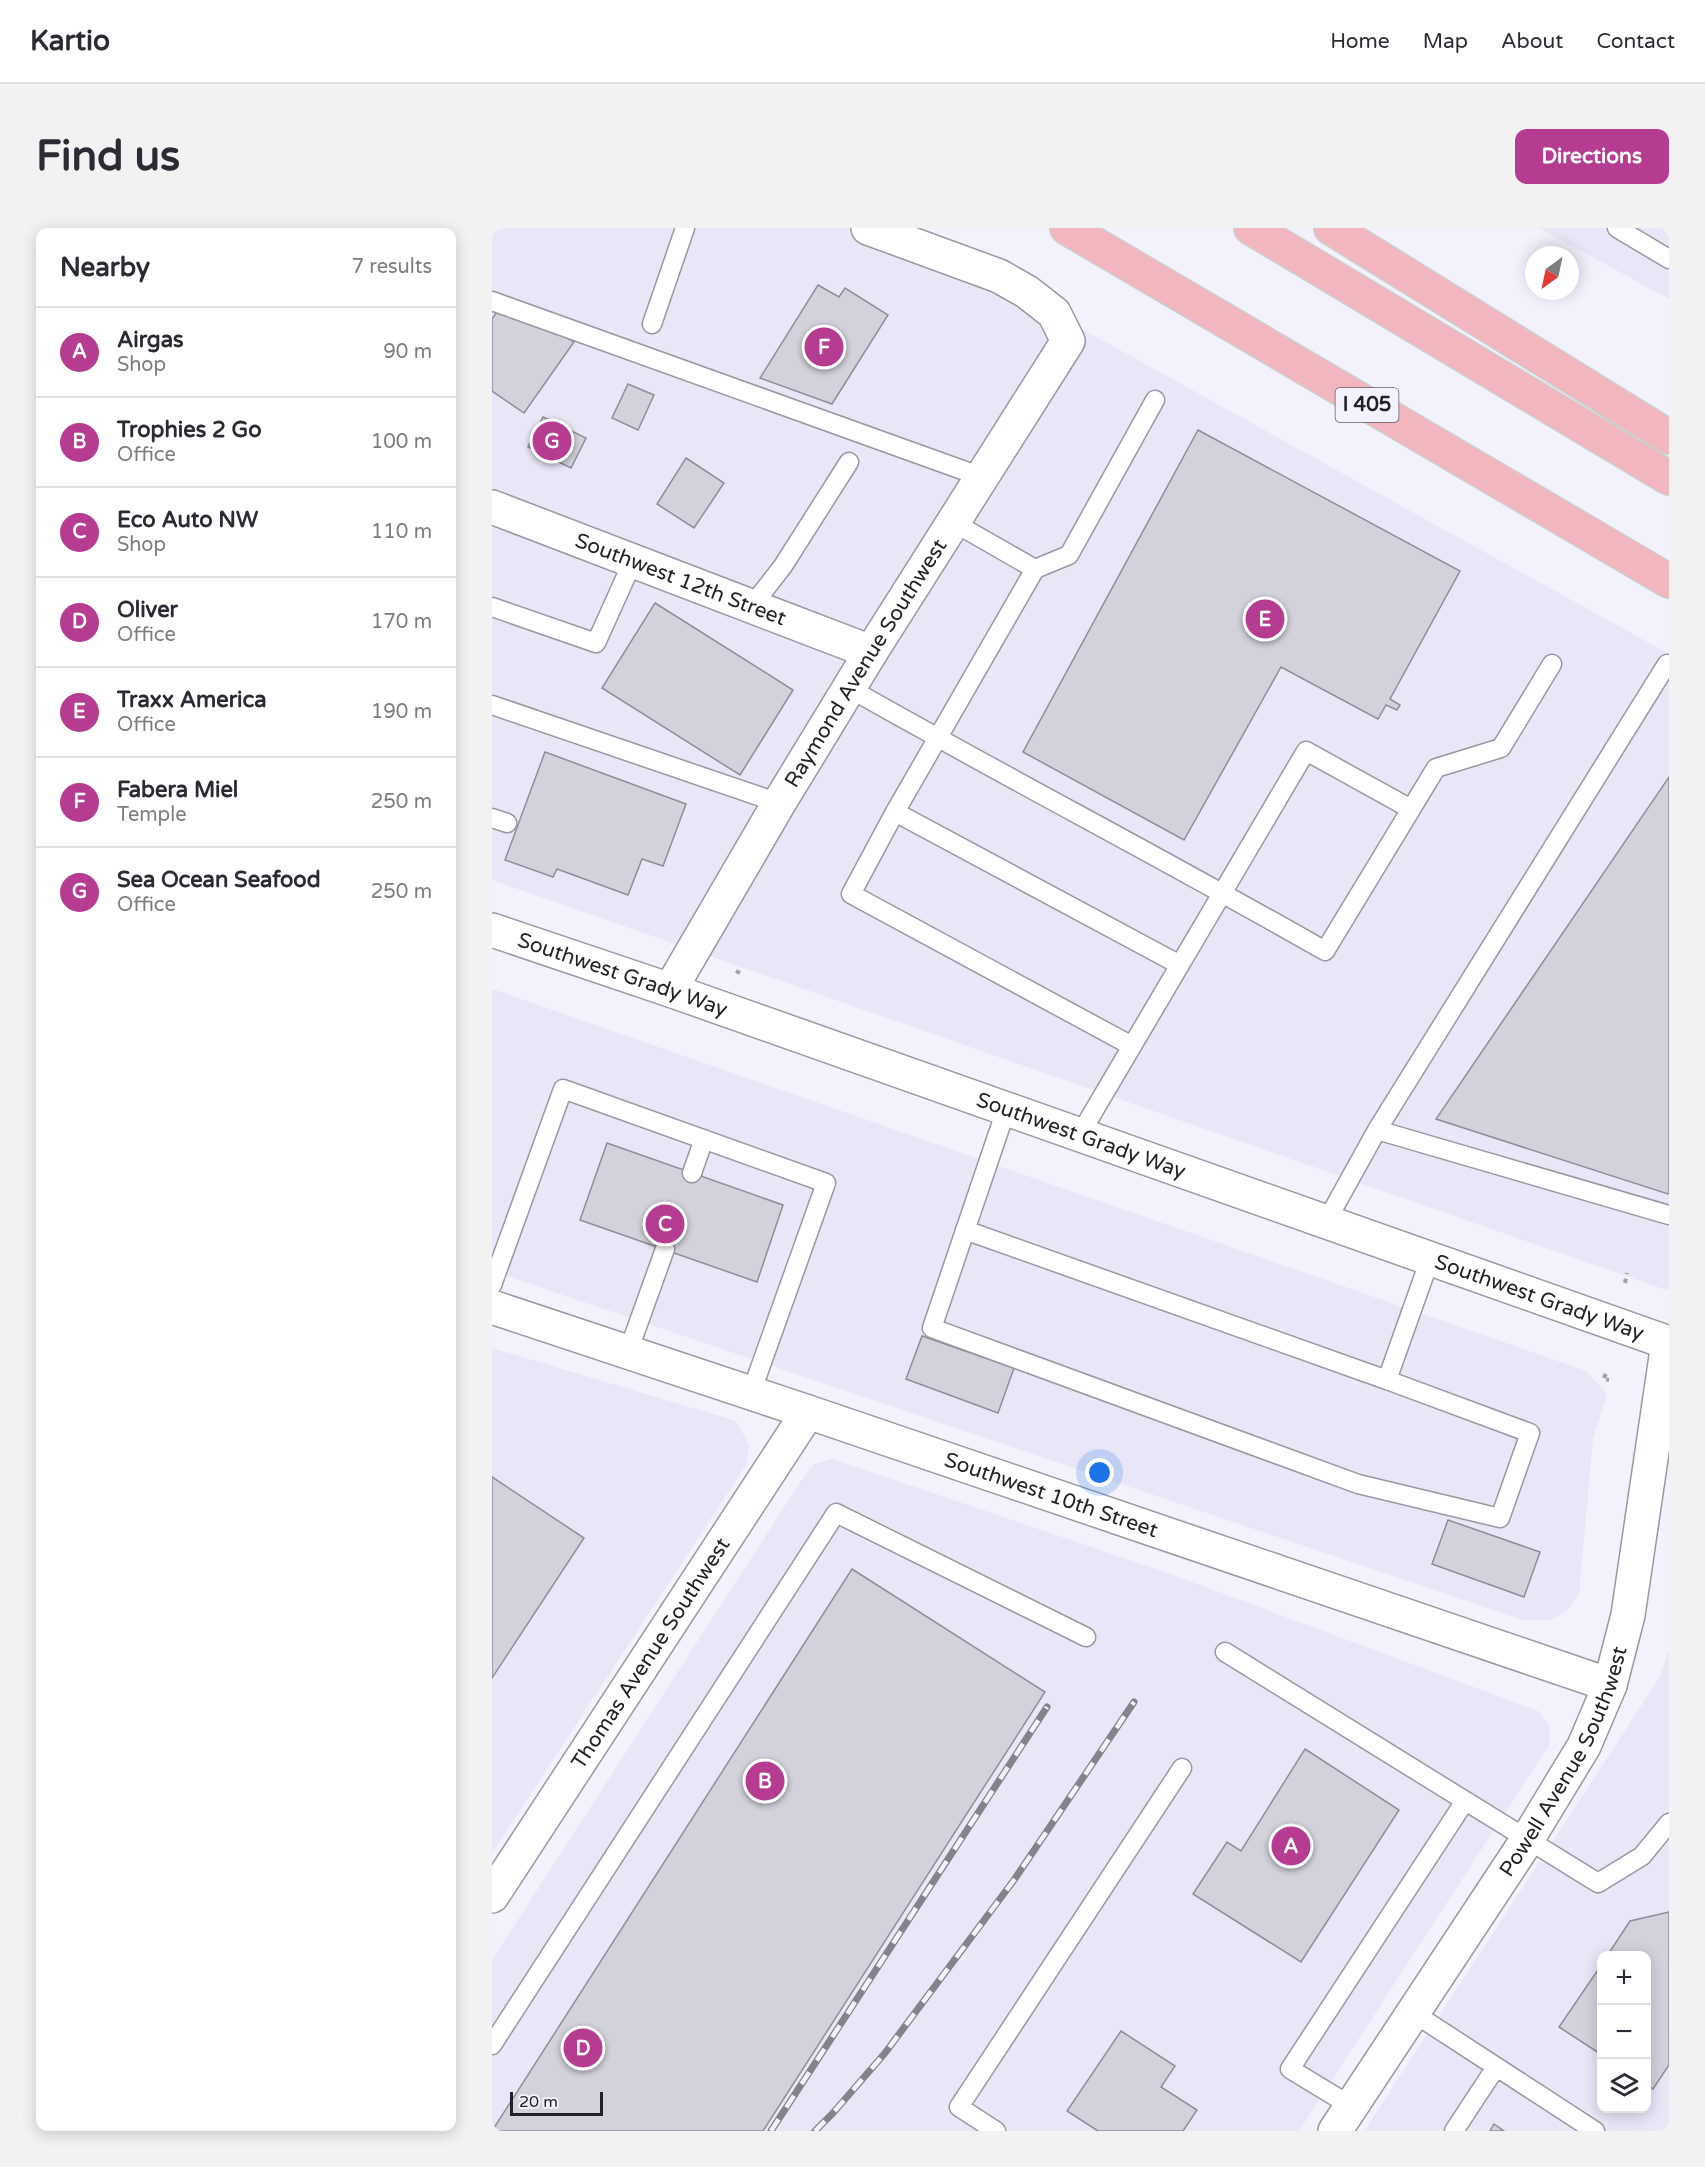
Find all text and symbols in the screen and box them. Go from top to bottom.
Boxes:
text: Kartio [30,24,110,58]
text: Home [1330,29,1390,54]
text: Map [1423,29,1468,54]
text: About [1501,29,1563,54]
text: Contact [1596,29,1675,54]
button: Directions [1515,129,1669,184]
text: Find us [36,131,180,182]
north arrow [1525,246,1579,300]
text: Nearby [60,252,150,283]
text: 7 results [352,255,432,279]
pin: F [804,324,844,370]
text: Airgas [117,327,184,353]
text: A [72,340,87,364]
text: 90 m [383,340,432,364]
text: Shop [117,353,166,377]
road number: I 405 [1336,388,1398,422]
text: Trophies 2 Go [117,417,262,443]
pin: G [532,418,572,464]
text: B [73,430,86,454]
text: 100 m [371,430,432,454]
text: Office [117,443,176,467]
text: Eco Auto NW [117,507,258,533]
text: C [73,520,86,544]
text: 110 m [371,520,432,544]
street label: Southwest 12th Street [572,528,790,631]
text: Shop [117,533,166,557]
street label: Raymond Avenue Southwest [779,534,952,792]
pin: E [1246,596,1284,642]
text: Oliver [117,597,178,623]
text: D [72,610,87,634]
text: 170 m [371,610,432,634]
text: Office [117,623,176,647]
text: Traxx America [117,687,267,713]
text: E [73,700,86,724]
text: 190 m [371,700,432,724]
text: Office [117,713,176,737]
text: Fabera Miel [117,777,238,803]
text: F [73,790,86,814]
text: 250 m [371,790,432,814]
text: Temple [117,803,187,827]
text: Sea Ocean Seafood [117,867,321,893]
text: G [72,880,87,904]
text: 250 m [371,880,432,904]
text: Office [117,893,176,917]
street label: Southwest Grady Way [514,927,731,1022]
street label: Southwest Grady Way [973,1087,1189,1184]
pin: C [646,1202,684,1246]
street label: Southwest Grady Way [1432,1249,1647,1346]
street label: Southwest 10th Street [941,1447,1161,1543]
your location [1085,1458,1114,1487]
street label: Thomas Avenue Southwest [566,1533,735,1774]
street label: Powell Avenue Southwest [1494,1643,1632,1881]
pin: B [746,1758,784,1804]
pin: A [1272,1824,1310,1868]
map controls [1597,1951,1651,2113]
button: + [1597,1951,1651,2005]
button: − [1597,2005,1651,2059]
pin: D [564,2026,602,2070]
button: layers [1597,2059,1651,2113]
scale bar [510,2089,603,2116]
text: 20 m [519,2092,558,2112]

